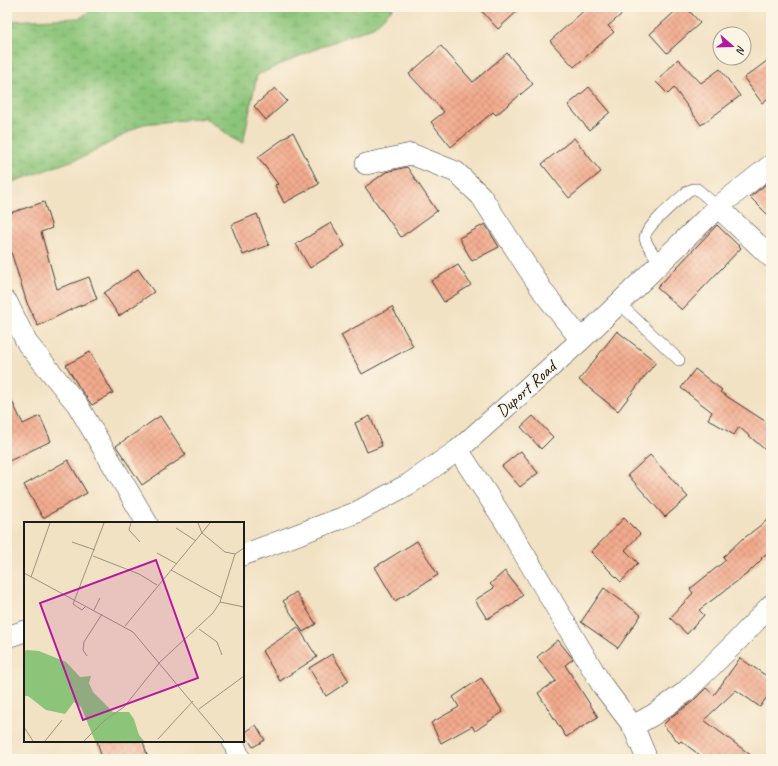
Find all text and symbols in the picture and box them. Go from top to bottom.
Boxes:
north arrow [712,26,752,66]
text: N [733,44,749,57]
street label: Duport Road [492,355,562,421]
inset map [24,522,244,742]

